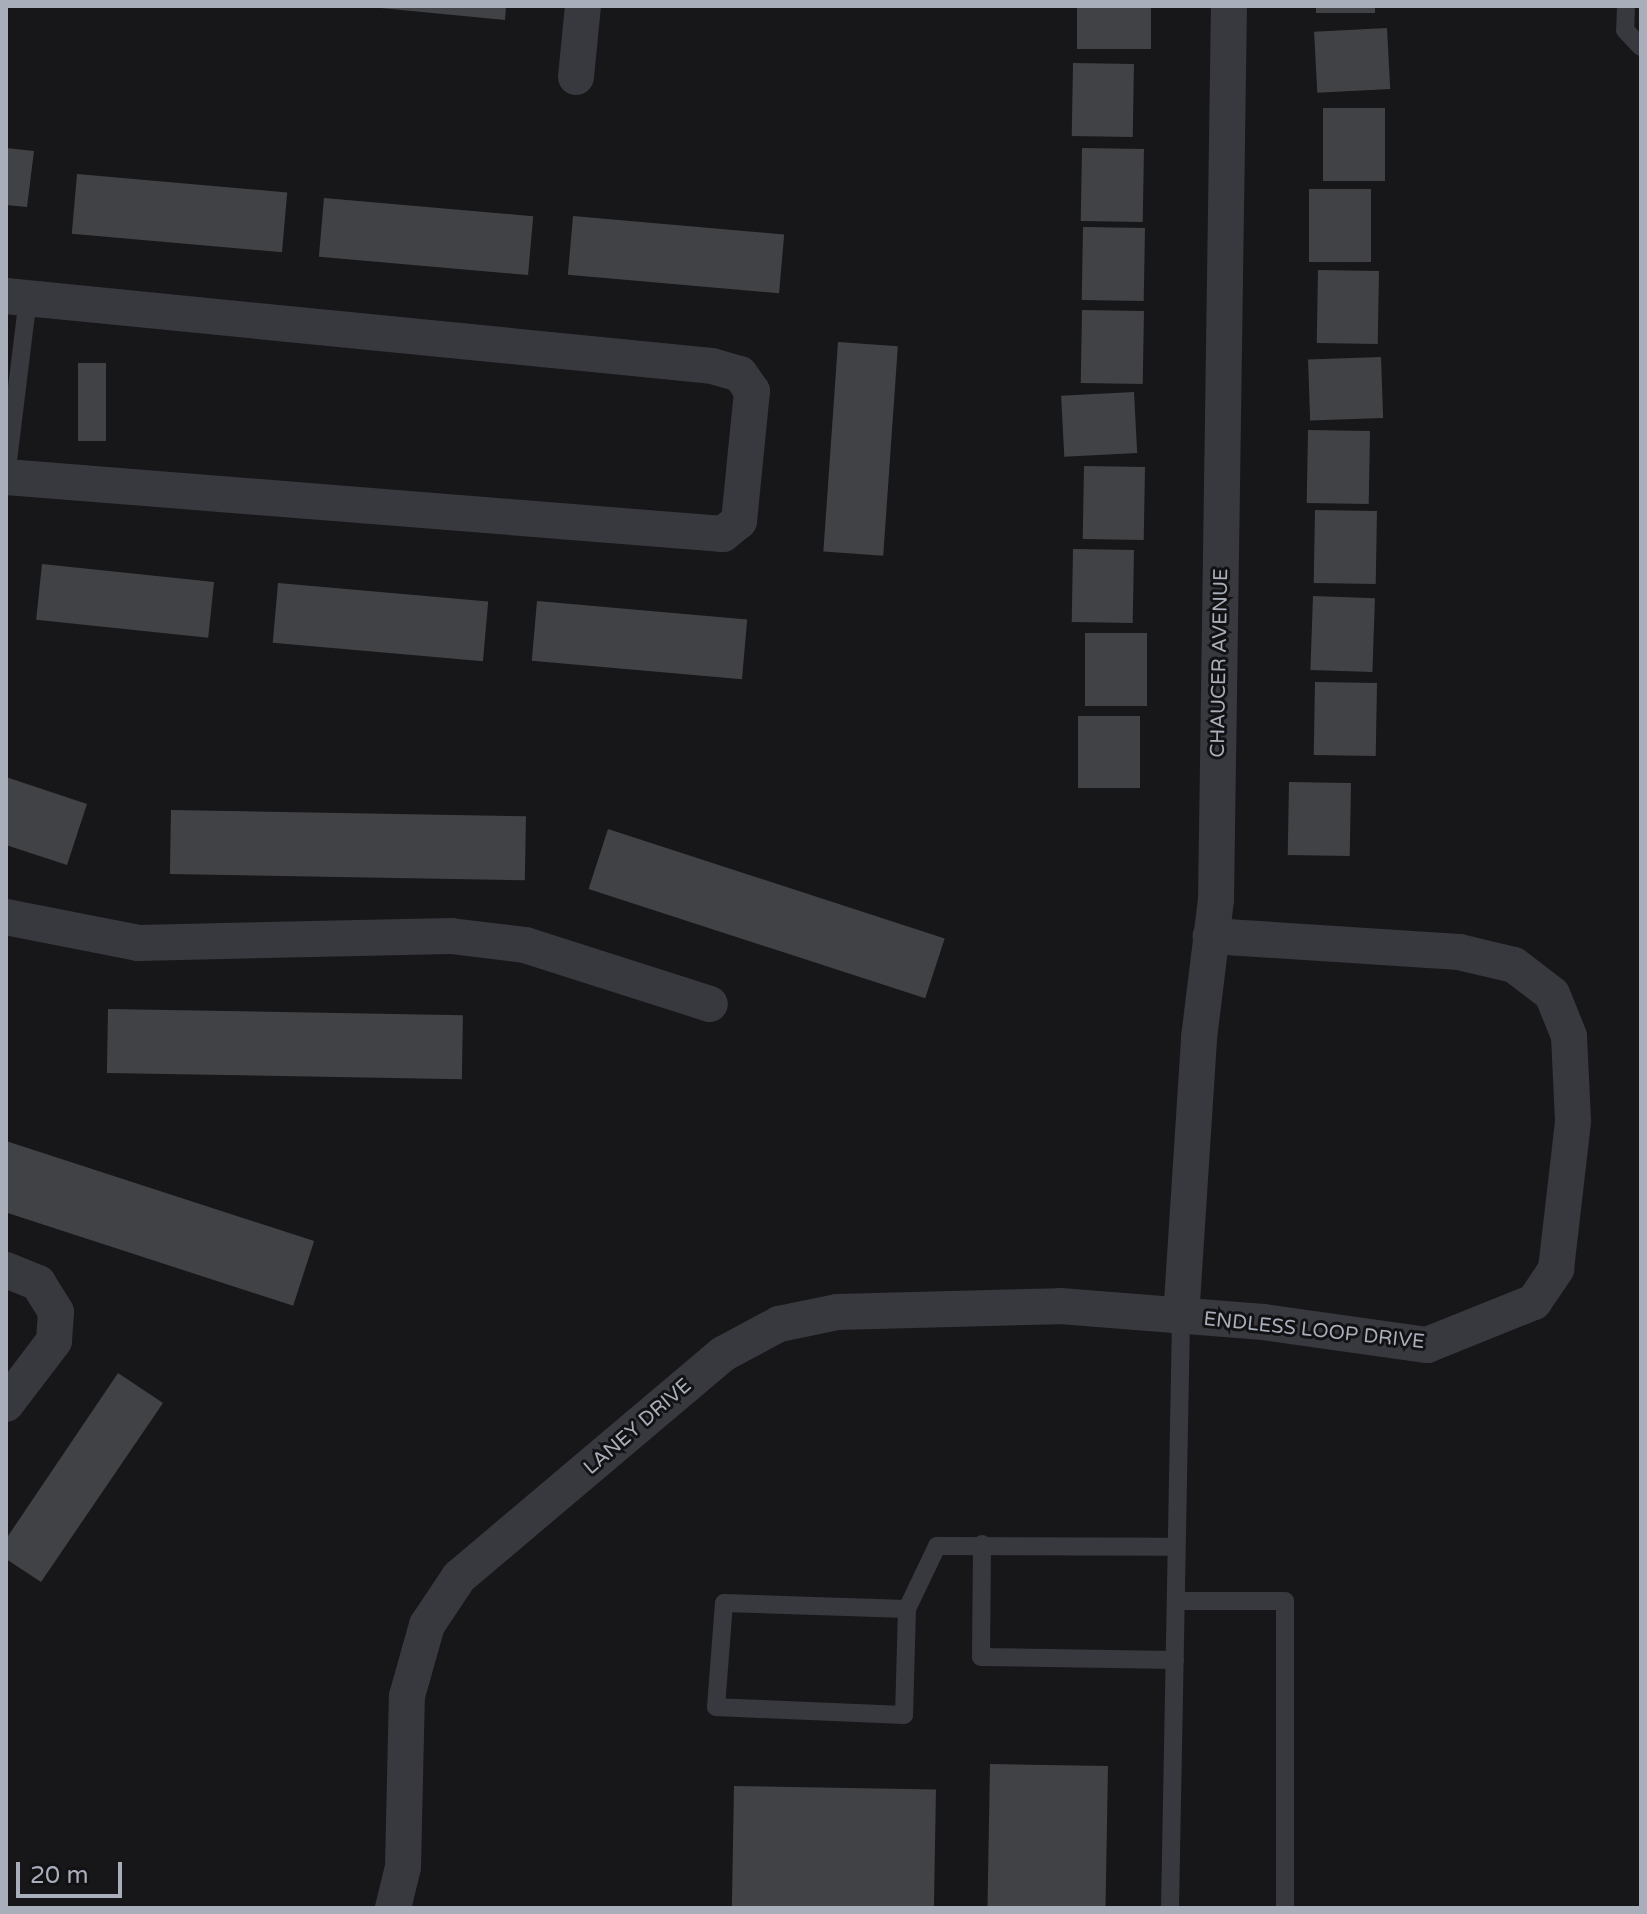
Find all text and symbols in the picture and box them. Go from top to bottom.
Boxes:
street label: CHAUCER AVENUE [1206,568,1234,758]
street label: ENDLESS LOOP DRIVE [1202,1307,1426,1355]
street label: LANEY DRIVE [579,1374,697,1480]
scale bar [20,1846,126,1896]
text: 20 m [30,1861,88,1890]

